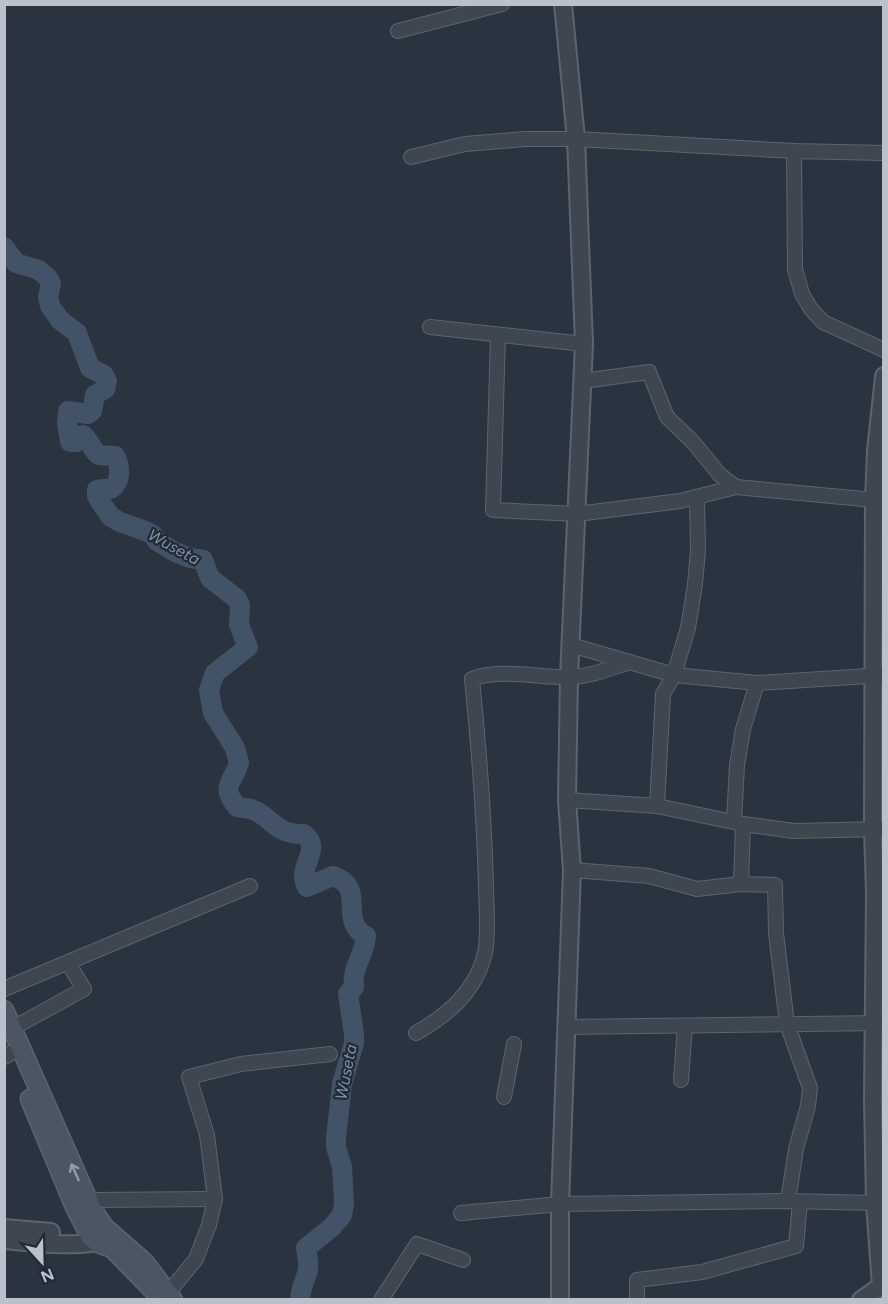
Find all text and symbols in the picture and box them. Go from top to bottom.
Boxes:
water label: Wuseta [145,525,203,569]
water label: Wuseta [331,1043,361,1101]
one-way arrow [69,1163,80,1181]
north arrow [12,1232,72,1292]
text: N [38,1264,57,1287]

